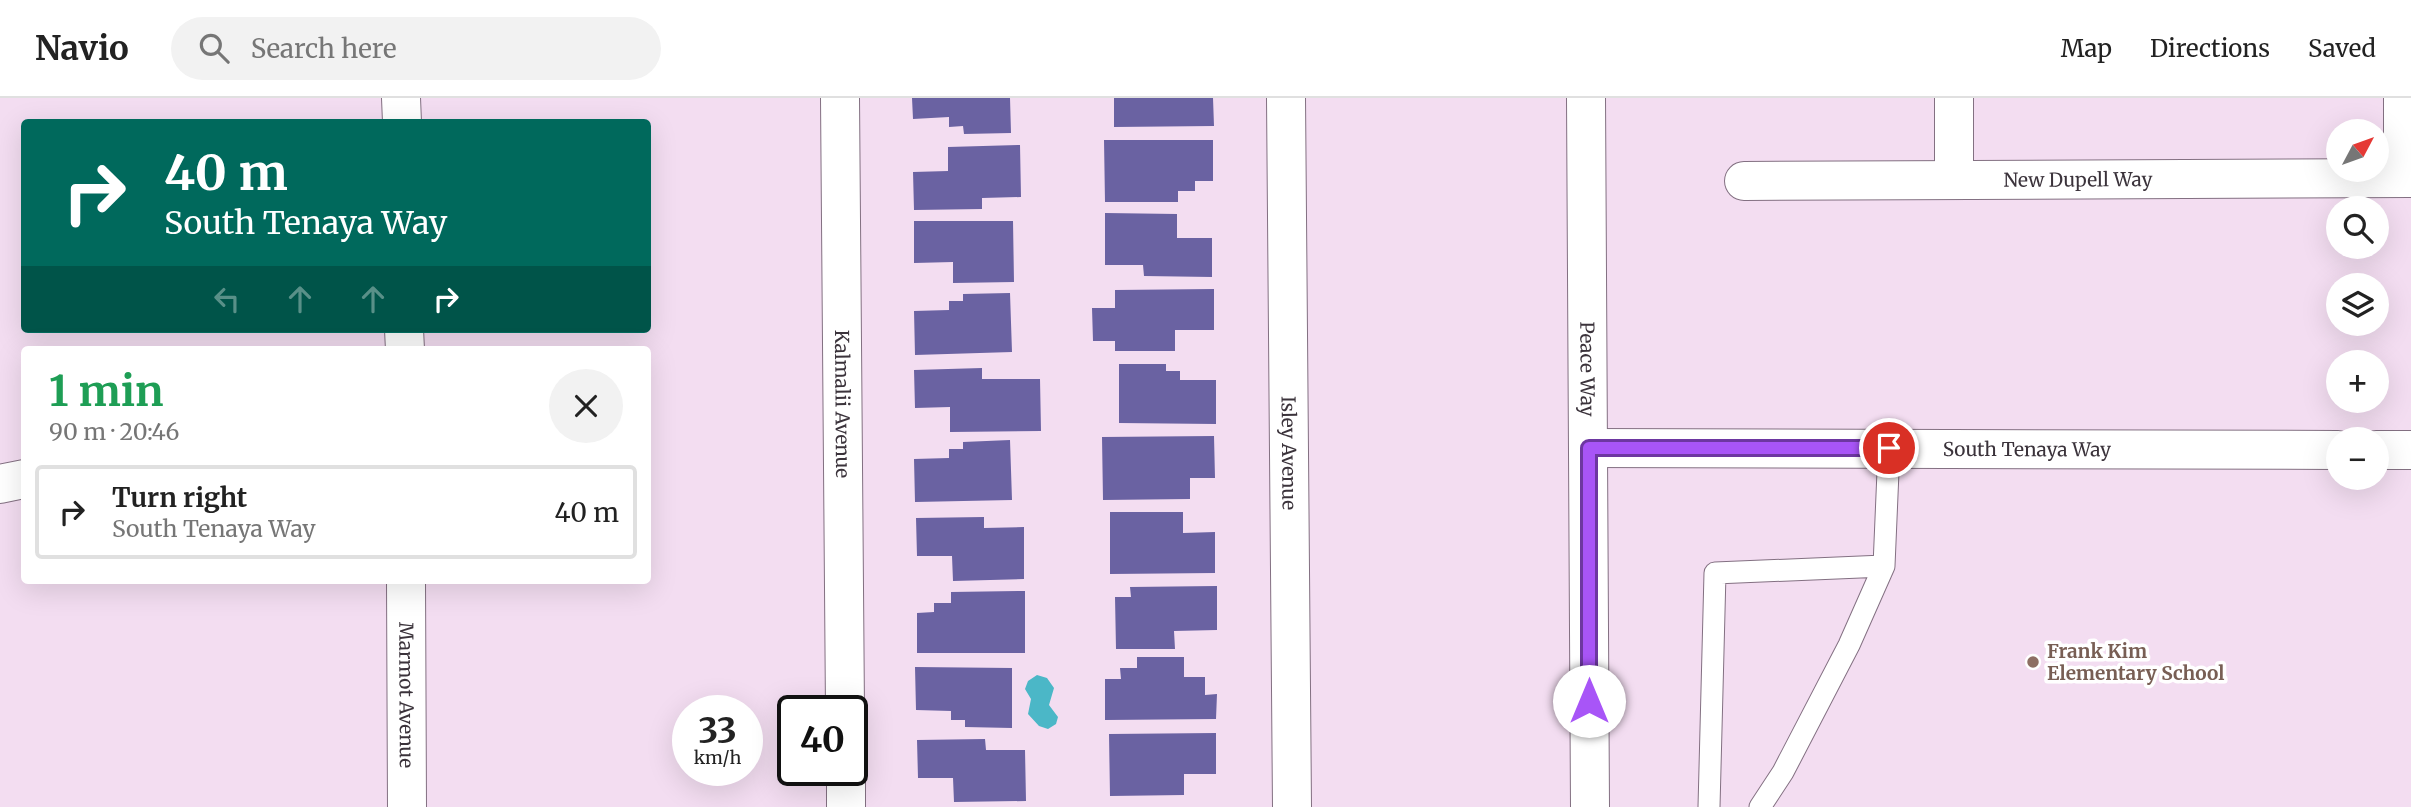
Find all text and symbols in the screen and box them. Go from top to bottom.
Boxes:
search box [171,17,661,80]
text: Navio [35,28,129,69]
icon: search [195,29,233,67]
text: Search here [251,32,396,65]
text: Map [2061,33,2112,64]
text: Directions [2150,33,2270,64]
text: Saved [2308,33,2376,64]
north arrow [2326,119,2389,182]
map controls [2326,119,2389,490]
text: 40 m [164,142,288,203]
icon: right [49,147,140,238]
street label: New Dupell Way [2003,167,2153,192]
button: search [2326,196,2389,259]
text: South Tenaya Way [164,203,447,243]
button: layers [2326,273,2389,336]
icon: left [208,280,246,318]
icon: ahead [281,280,319,318]
icon: ahead [354,280,392,318]
icon: right [427,280,465,318]
street label: Peace Way [1575,321,1600,417]
street label: Kalmalii Avenue [830,330,855,478]
button: + [2326,350,2389,413]
text: 1 min [49,365,163,417]
button: close [549,369,623,443]
street label: Isley Avenue [1277,396,1301,510]
text: 90 m · 20:46 [49,417,179,446]
pin [1859,418,1919,478]
button: − [2326,427,2389,490]
icon: arrive [1870,429,1908,467]
street label: South Tenaya Way [1943,437,2111,461]
text: Turn right [112,481,247,514]
icon: right [53,493,91,531]
text: 40 m [555,496,619,529]
text: South Tenaya Way [112,514,316,543]
street label: Marmot Avenue [394,622,419,768]
place label: Frank Kim Elementary School [2047,639,2224,685]
marker: Frank Kim Elementary School [2025,654,2041,670]
position arrow [1552,664,1626,738]
speed limit sign: 40 [777,695,868,786]
text: 33 [698,709,737,753]
text: km/h [694,746,741,769]

